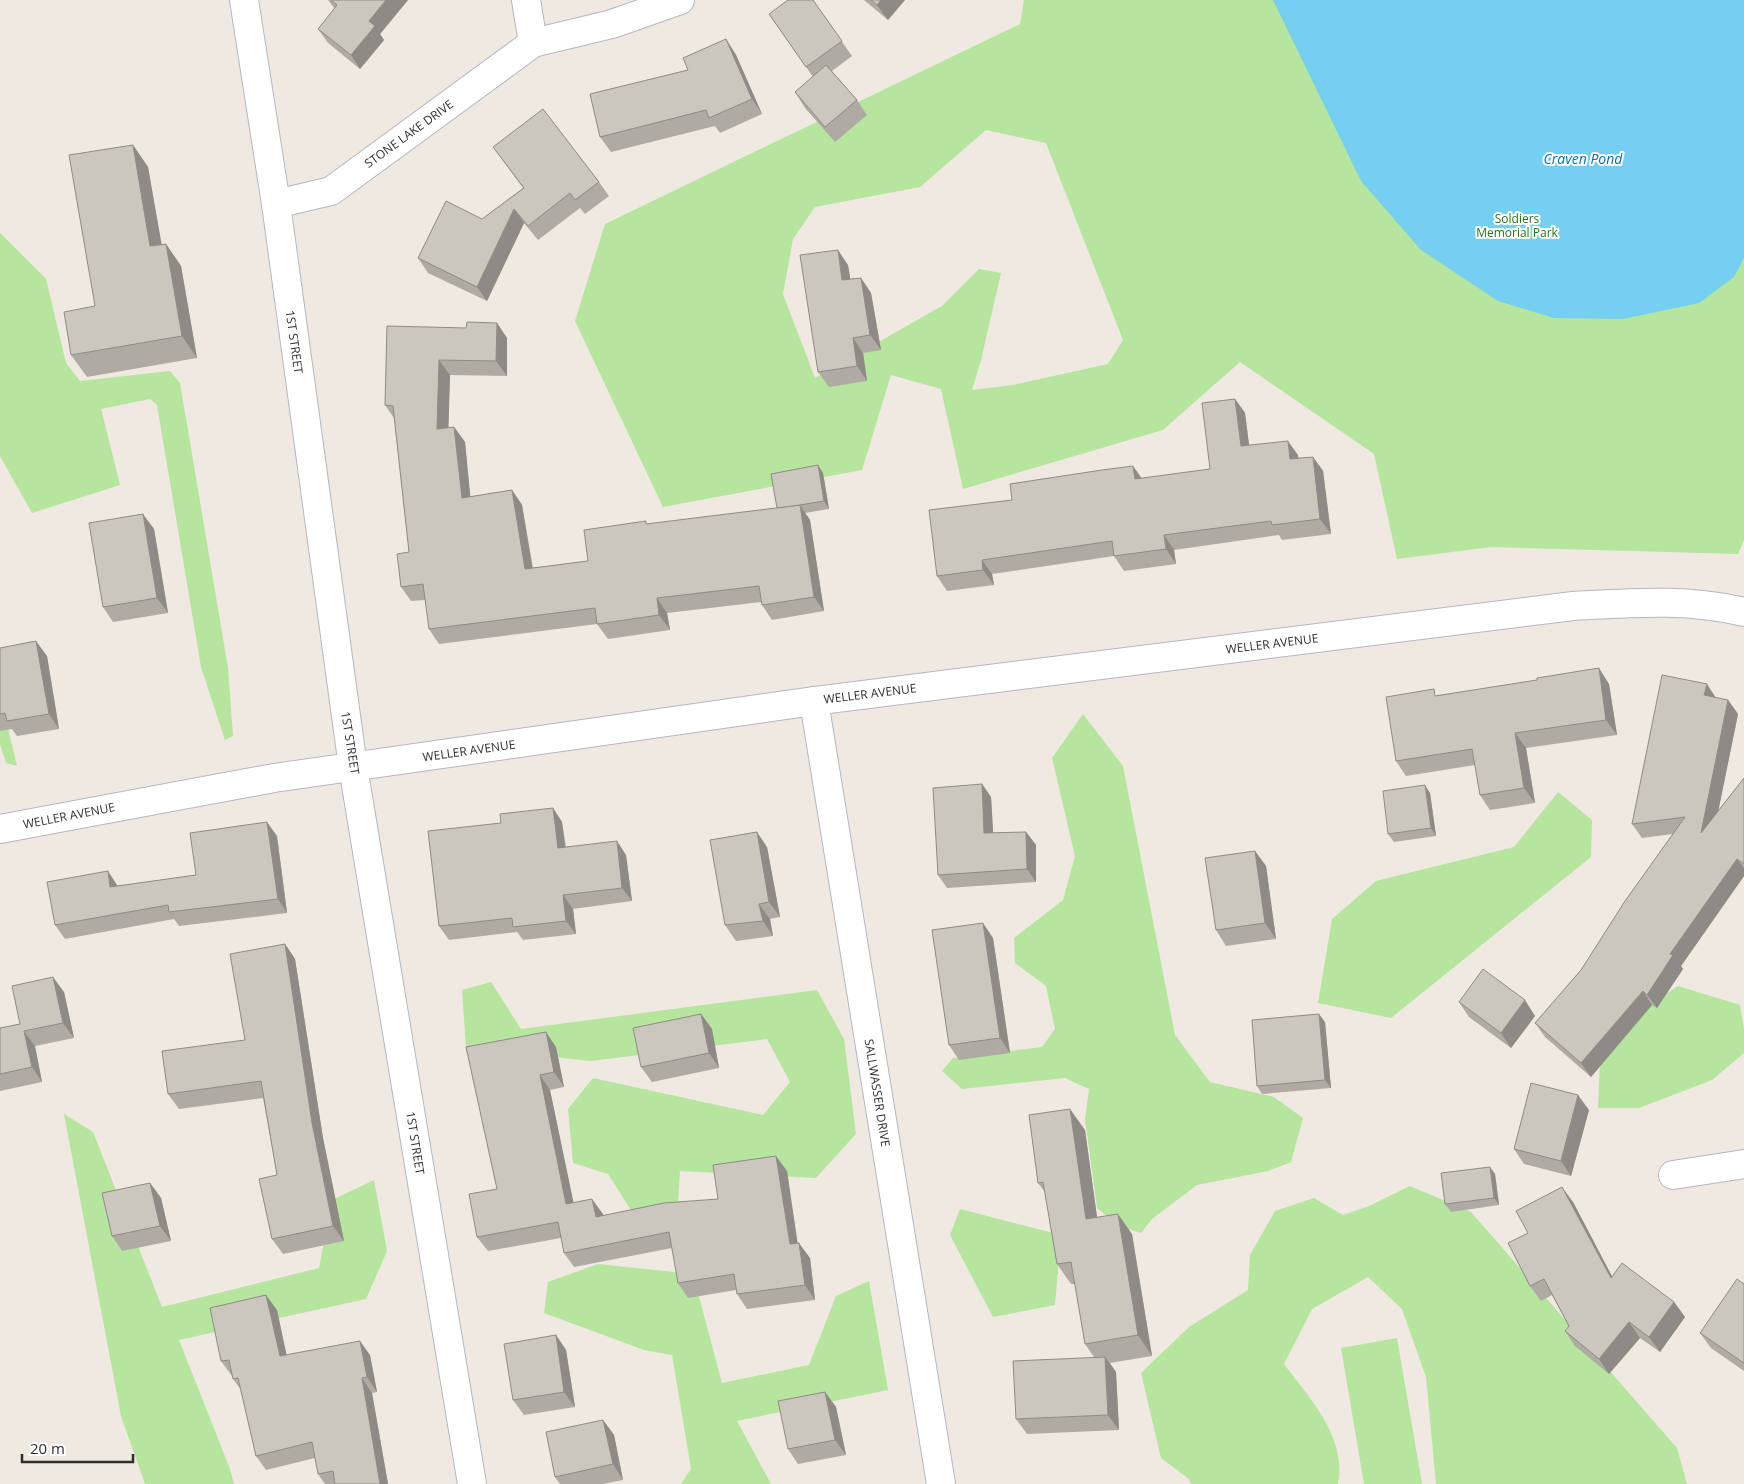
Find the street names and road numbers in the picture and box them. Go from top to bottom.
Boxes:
street label: STONE LAKE DRIVE [361,96,456,172]
street label: 1ST STREET [282,309,307,375]
street label: WELLER AVENUE [1225,629,1319,658]
street label: WELLER AVENUE [823,679,917,708]
street label: 1ST STREET [337,710,364,776]
street label: WELLER AVENUE [422,736,516,765]
street label: WELLER AVENUE [21,798,116,833]
street label: SALLWASSER DRIVE [861,1038,894,1148]
street label: 1ST STREET [402,1110,429,1176]

